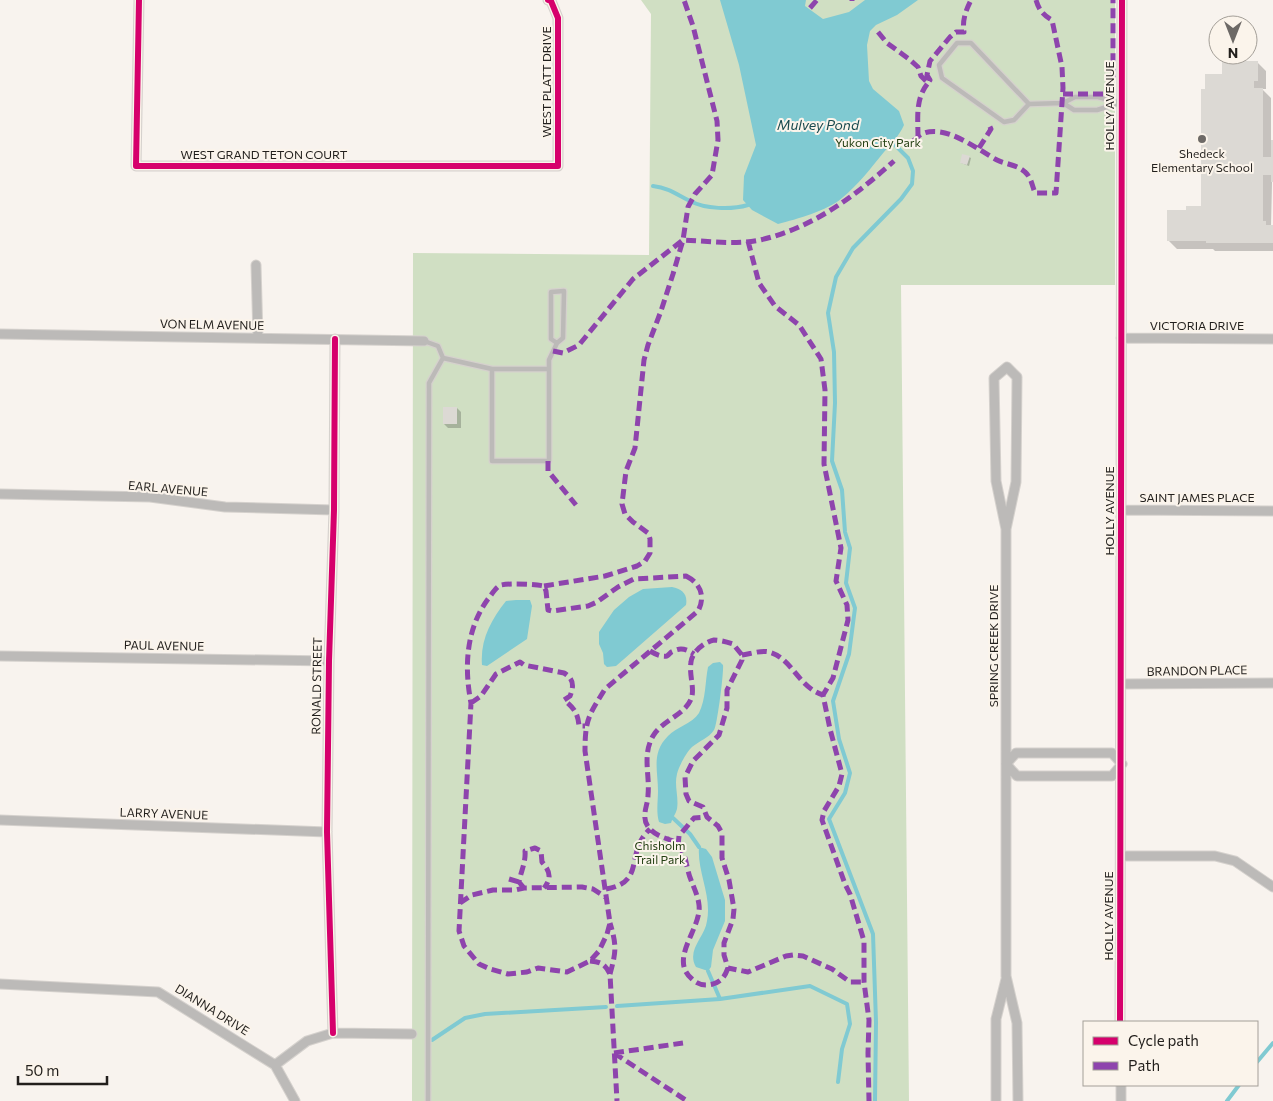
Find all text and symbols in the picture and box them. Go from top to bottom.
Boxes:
north arrow [1208,15,1258,65]
street label: WEST PLATT DRIVE [539,26,553,138]
text: N [1228,45,1238,62]
street label: HOLLY AVENUE [1102,61,1116,151]
water label: Mulvey Pond [777,116,860,133]
marker: Shedeck Elementary School [1196,133,1208,145]
park label: Yukon City Park [835,135,922,149]
place label: Shedeck Elementary School [1151,146,1253,174]
street label: WEST GRAND TETON COURT [180,147,348,161]
street label: VON ELM AVENUE [160,316,264,332]
street label: VICTORIA DRIVE [1150,318,1244,332]
street label: HOLLY AVENUE [1102,466,1116,556]
street label: EARL AVENUE [127,478,209,498]
street label: SAINT JAMES PLACE [1139,490,1255,505]
street label: SPRING CREEK DRIVE [986,585,1000,707]
street label: PAUL AVENUE [124,637,204,653]
street label: RONALD STREET [308,637,324,735]
street label: BRANDON PLACE [1146,662,1247,678]
street label: LARRY AVENUE [119,804,209,822]
park label: Chisholm Trail Park [634,838,686,866]
street label: HOLLY AVENUE [1101,871,1115,961]
street label: DIANNA DRIVE [173,981,252,1038]
legend [1083,1021,1258,1086]
text: Cycle path [1128,1031,1199,1049]
scale bar [18,1054,106,1086]
text: Path [1128,1056,1160,1074]
text: 50 m [25,1061,59,1079]

